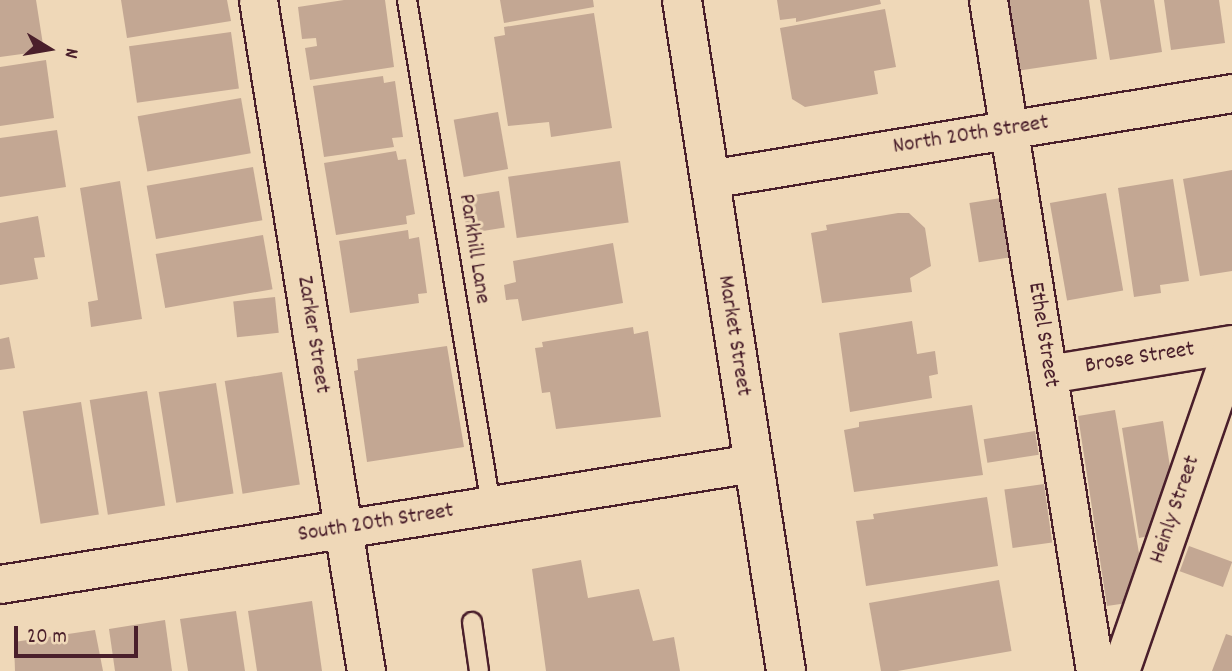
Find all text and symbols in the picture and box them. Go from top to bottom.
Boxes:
north arrow [14,14,84,84]
text: N [56,46,84,60]
street label: North 20th Street [891,110,1051,162]
street label: Parkhill Lane [451,192,495,306]
street label: Zarker Street [289,274,335,396]
street label: Market Street [710,274,756,398]
street label: Ethel Street [1020,280,1064,390]
street label: Brose Street [1083,337,1197,381]
street label: Heinly Street [1145,452,1207,568]
street label: South 20th Street [296,498,456,550]
scale bar [18,612,142,656]
text: 20 m [27,623,67,653]

